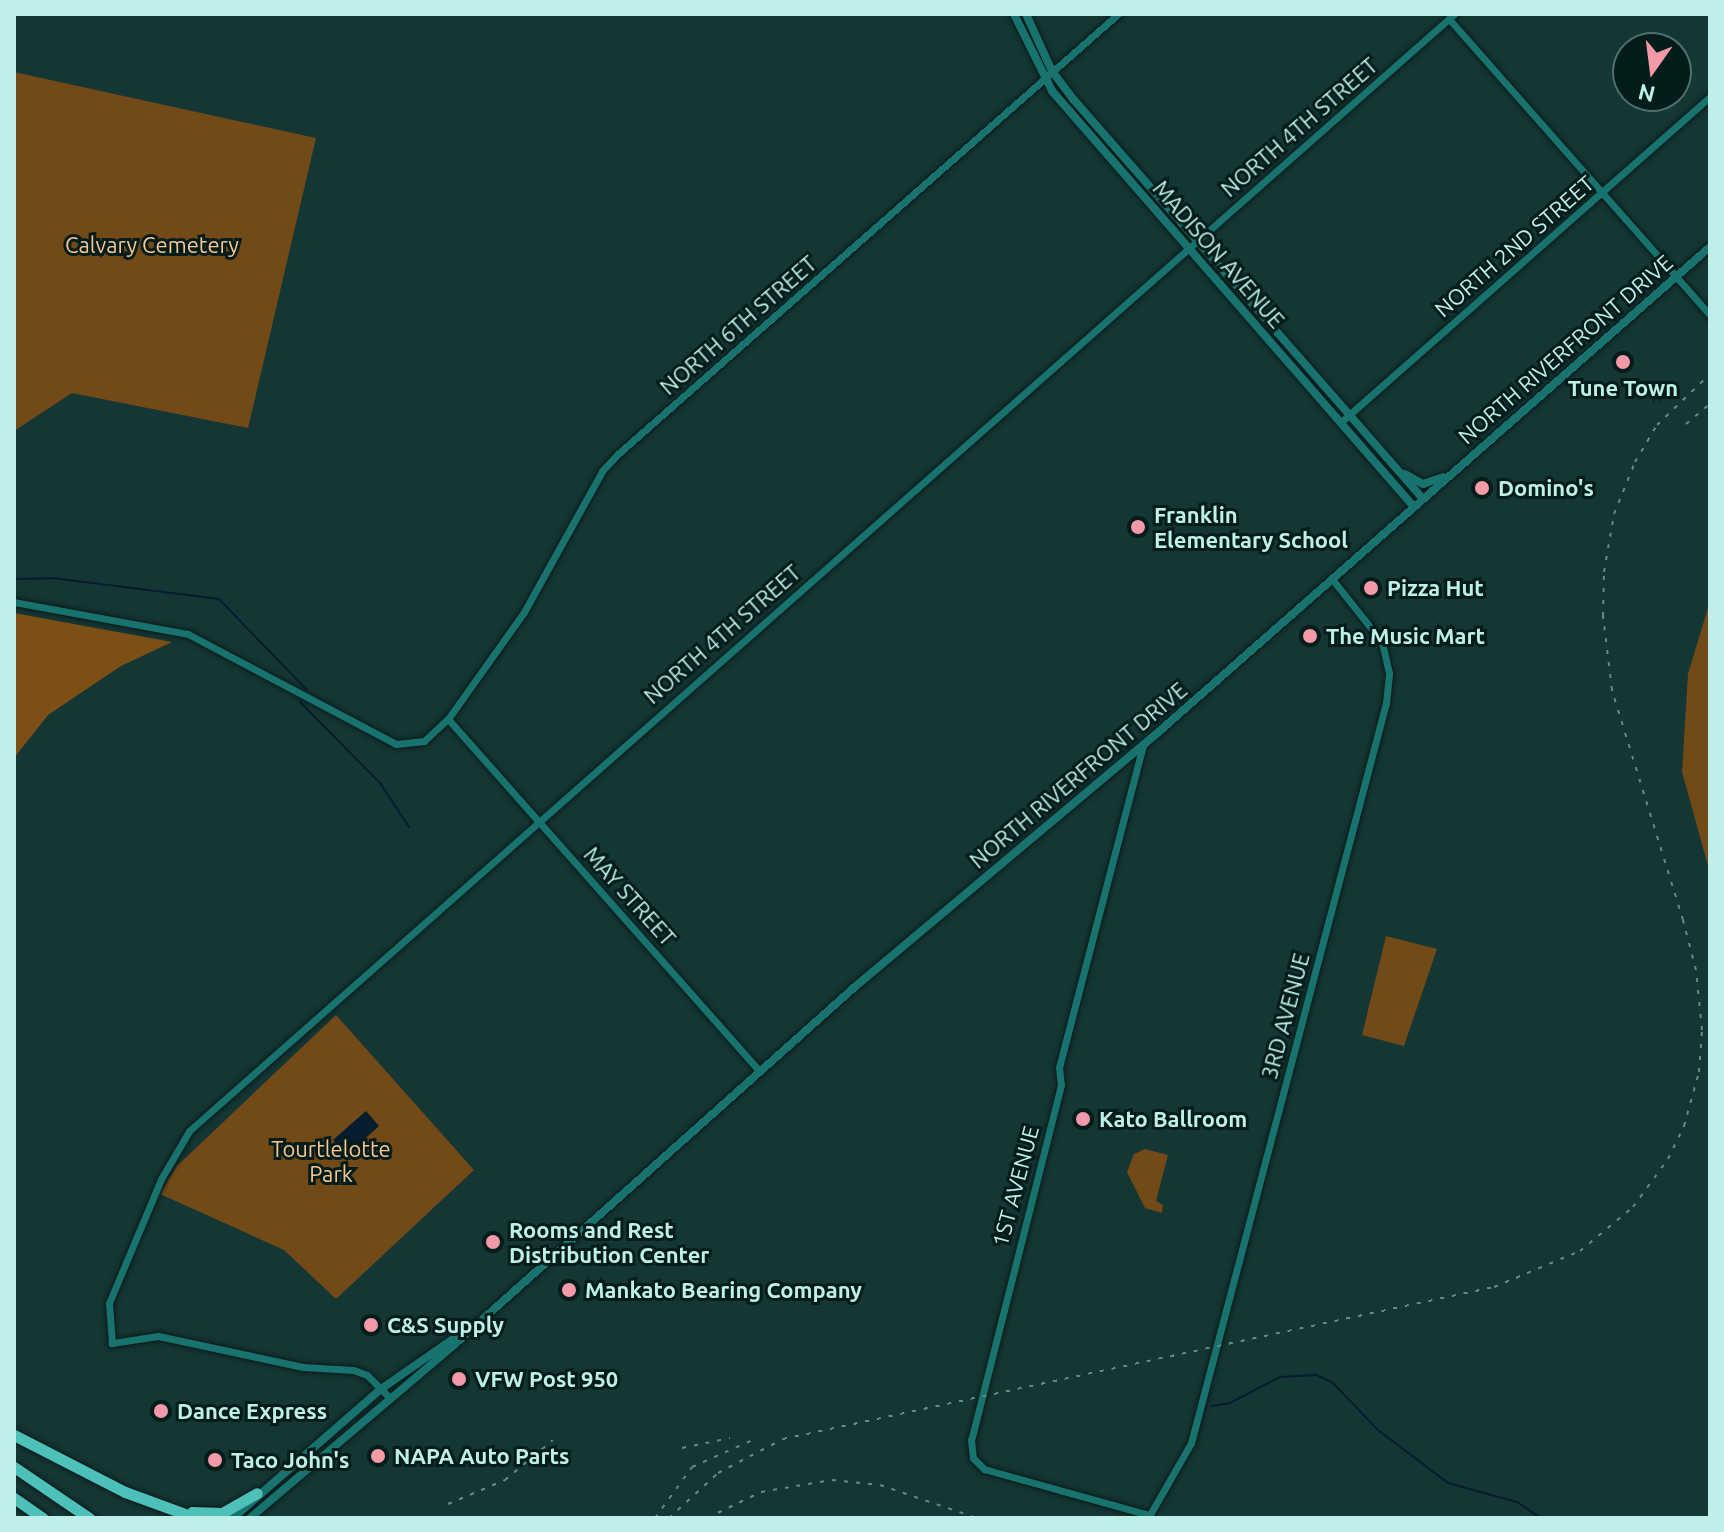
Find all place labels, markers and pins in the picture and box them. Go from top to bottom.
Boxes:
marker: Tune Town [1614,353,1632,371]
place label: Tune Town [1568,375,1678,401]
place label: Domino's [1498,475,1594,501]
marker: Domino's [1473,479,1491,497]
place label: Franklin Elementary School [1154,501,1348,552]
marker: Franklin Elementary School [1129,518,1147,536]
place label: Pizza Hut [1387,575,1484,601]
marker: Pizza Hut [1362,579,1380,597]
place label: The Music Mart [1326,623,1485,649]
marker: The Music Mart [1301,627,1319,645]
place label: Kato Ballroom [1099,1106,1247,1132]
marker: Kato Ballroom [1074,1110,1092,1128]
place label: Rooms and Rest Distribution Center [509,1216,709,1268]
marker: Rooms and Rest Distribution Center [484,1233,502,1251]
place label: Mankato Bearing Company [585,1277,862,1303]
marker: Mankato Bearing Company [560,1281,578,1299]
place label: C&S Supply [387,1312,504,1338]
marker: C&S Supply [362,1316,380,1334]
place label: VFW Post 950 [475,1366,618,1392]
marker: VFW Post 950 [450,1370,468,1388]
place label: Dance Express [177,1398,327,1424]
marker: Dance Express [152,1402,170,1420]
place label: NAPA Auto Parts [394,1443,569,1469]
place label: Taco John's [231,1447,349,1473]
marker: NAPA Auto Parts [369,1447,387,1465]
marker: Taco John's [206,1451,224,1469]

